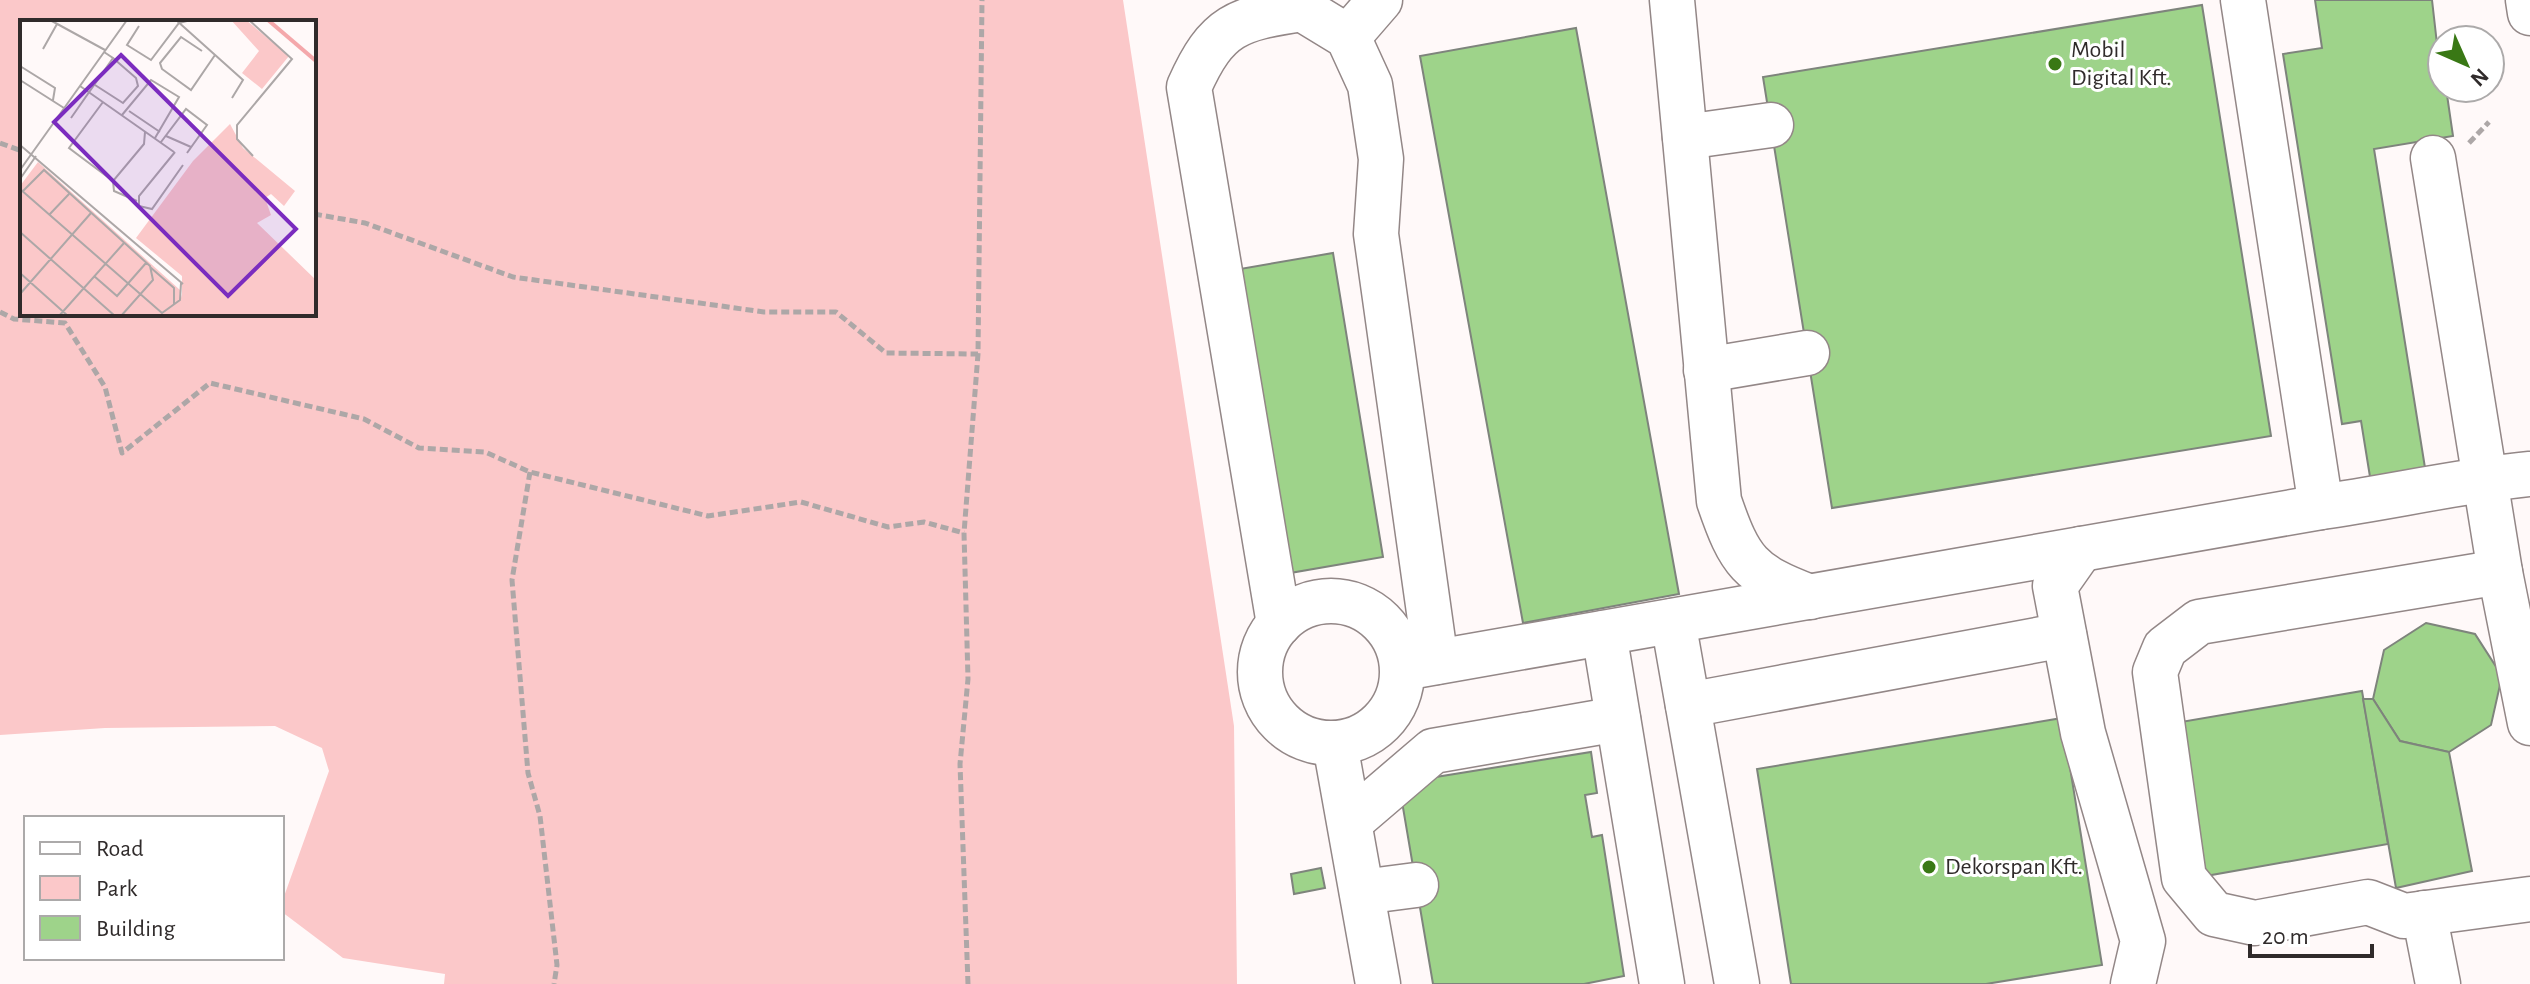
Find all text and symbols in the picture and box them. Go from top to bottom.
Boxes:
inset map [20,20,316,316]
north arrow [2426,24,2506,104]
place label: Mobil Digital Kft. [2071,38,2171,90]
marker: Mobil Digital Kft. [2046,55,2064,73]
text: N [2466,64,2493,91]
legend [24,816,284,960]
text: Road [96,837,144,861]
place label: Dekorspan Kft. [1945,855,2083,879]
marker: Dekorspan Kft. [1920,858,1938,876]
text: Park [96,877,137,901]
scale bar [2250,908,2372,958]
text: Building [96,917,175,941]
text: 20 m [2262,925,2309,949]

